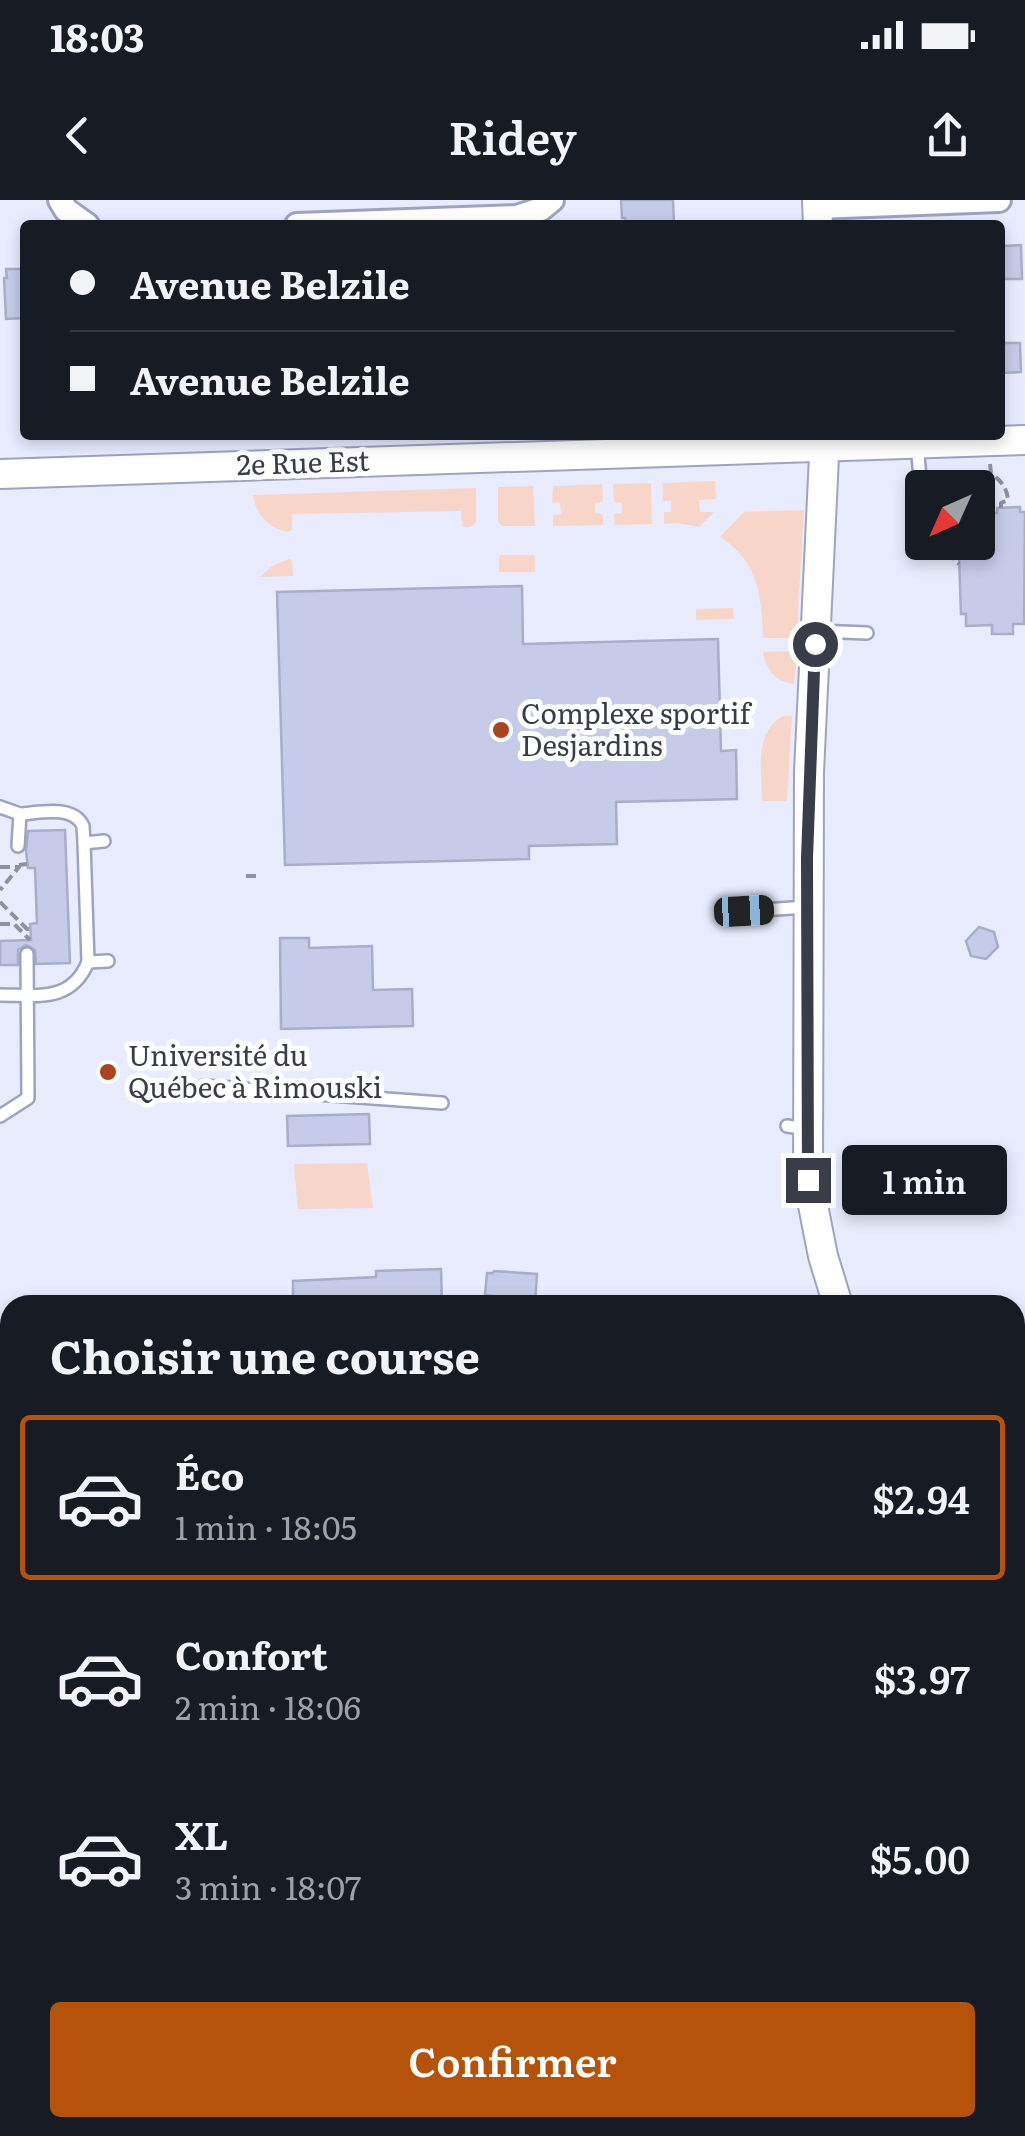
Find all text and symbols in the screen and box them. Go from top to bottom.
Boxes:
text: 18:03 [50,7,145,64]
text: Ridey [448,102,577,169]
icon: back [50,108,105,163]
icon: share [920,108,975,163]
text: Avenue Belzile [130,254,410,311]
text: Avenue Belzile [130,350,410,407]
street label: 2e Rue Est [236,438,371,484]
north arrow [905,470,995,560]
map controls [905,470,995,560]
route start [793,622,838,667]
place label: Complexe sportif Desjardins [521,691,753,765]
marker: Complexe sportif Desjardins [490,719,512,741]
car [713,894,775,928]
place label: Université du Québec à Rimouski [128,1033,382,1107]
marker: Université du Québec à Rimouski [97,1061,119,1083]
callout: 1 min [843,1145,1008,1215]
text: 1 min [882,1156,967,1204]
route end [786,1158,831,1203]
text: Choisir une course [50,1321,480,1388]
text: Éco [175,1445,245,1502]
icon: car [55,1453,145,1543]
text: $2.94 [872,1469,970,1526]
text: 1 min · 18:05 [175,1502,357,1550]
text: Confort [175,1625,328,1682]
icon: car [55,1633,145,1723]
text: $3.97 [874,1649,970,1706]
text: 2 min · 18:06 [175,1682,361,1730]
text: XL [175,1805,228,1862]
icon: car [55,1813,145,1903]
text: $5.00 [870,1829,970,1886]
text: 3 min · 18:07 [175,1862,361,1910]
button: Confirmer [50,2002,975,2117]

